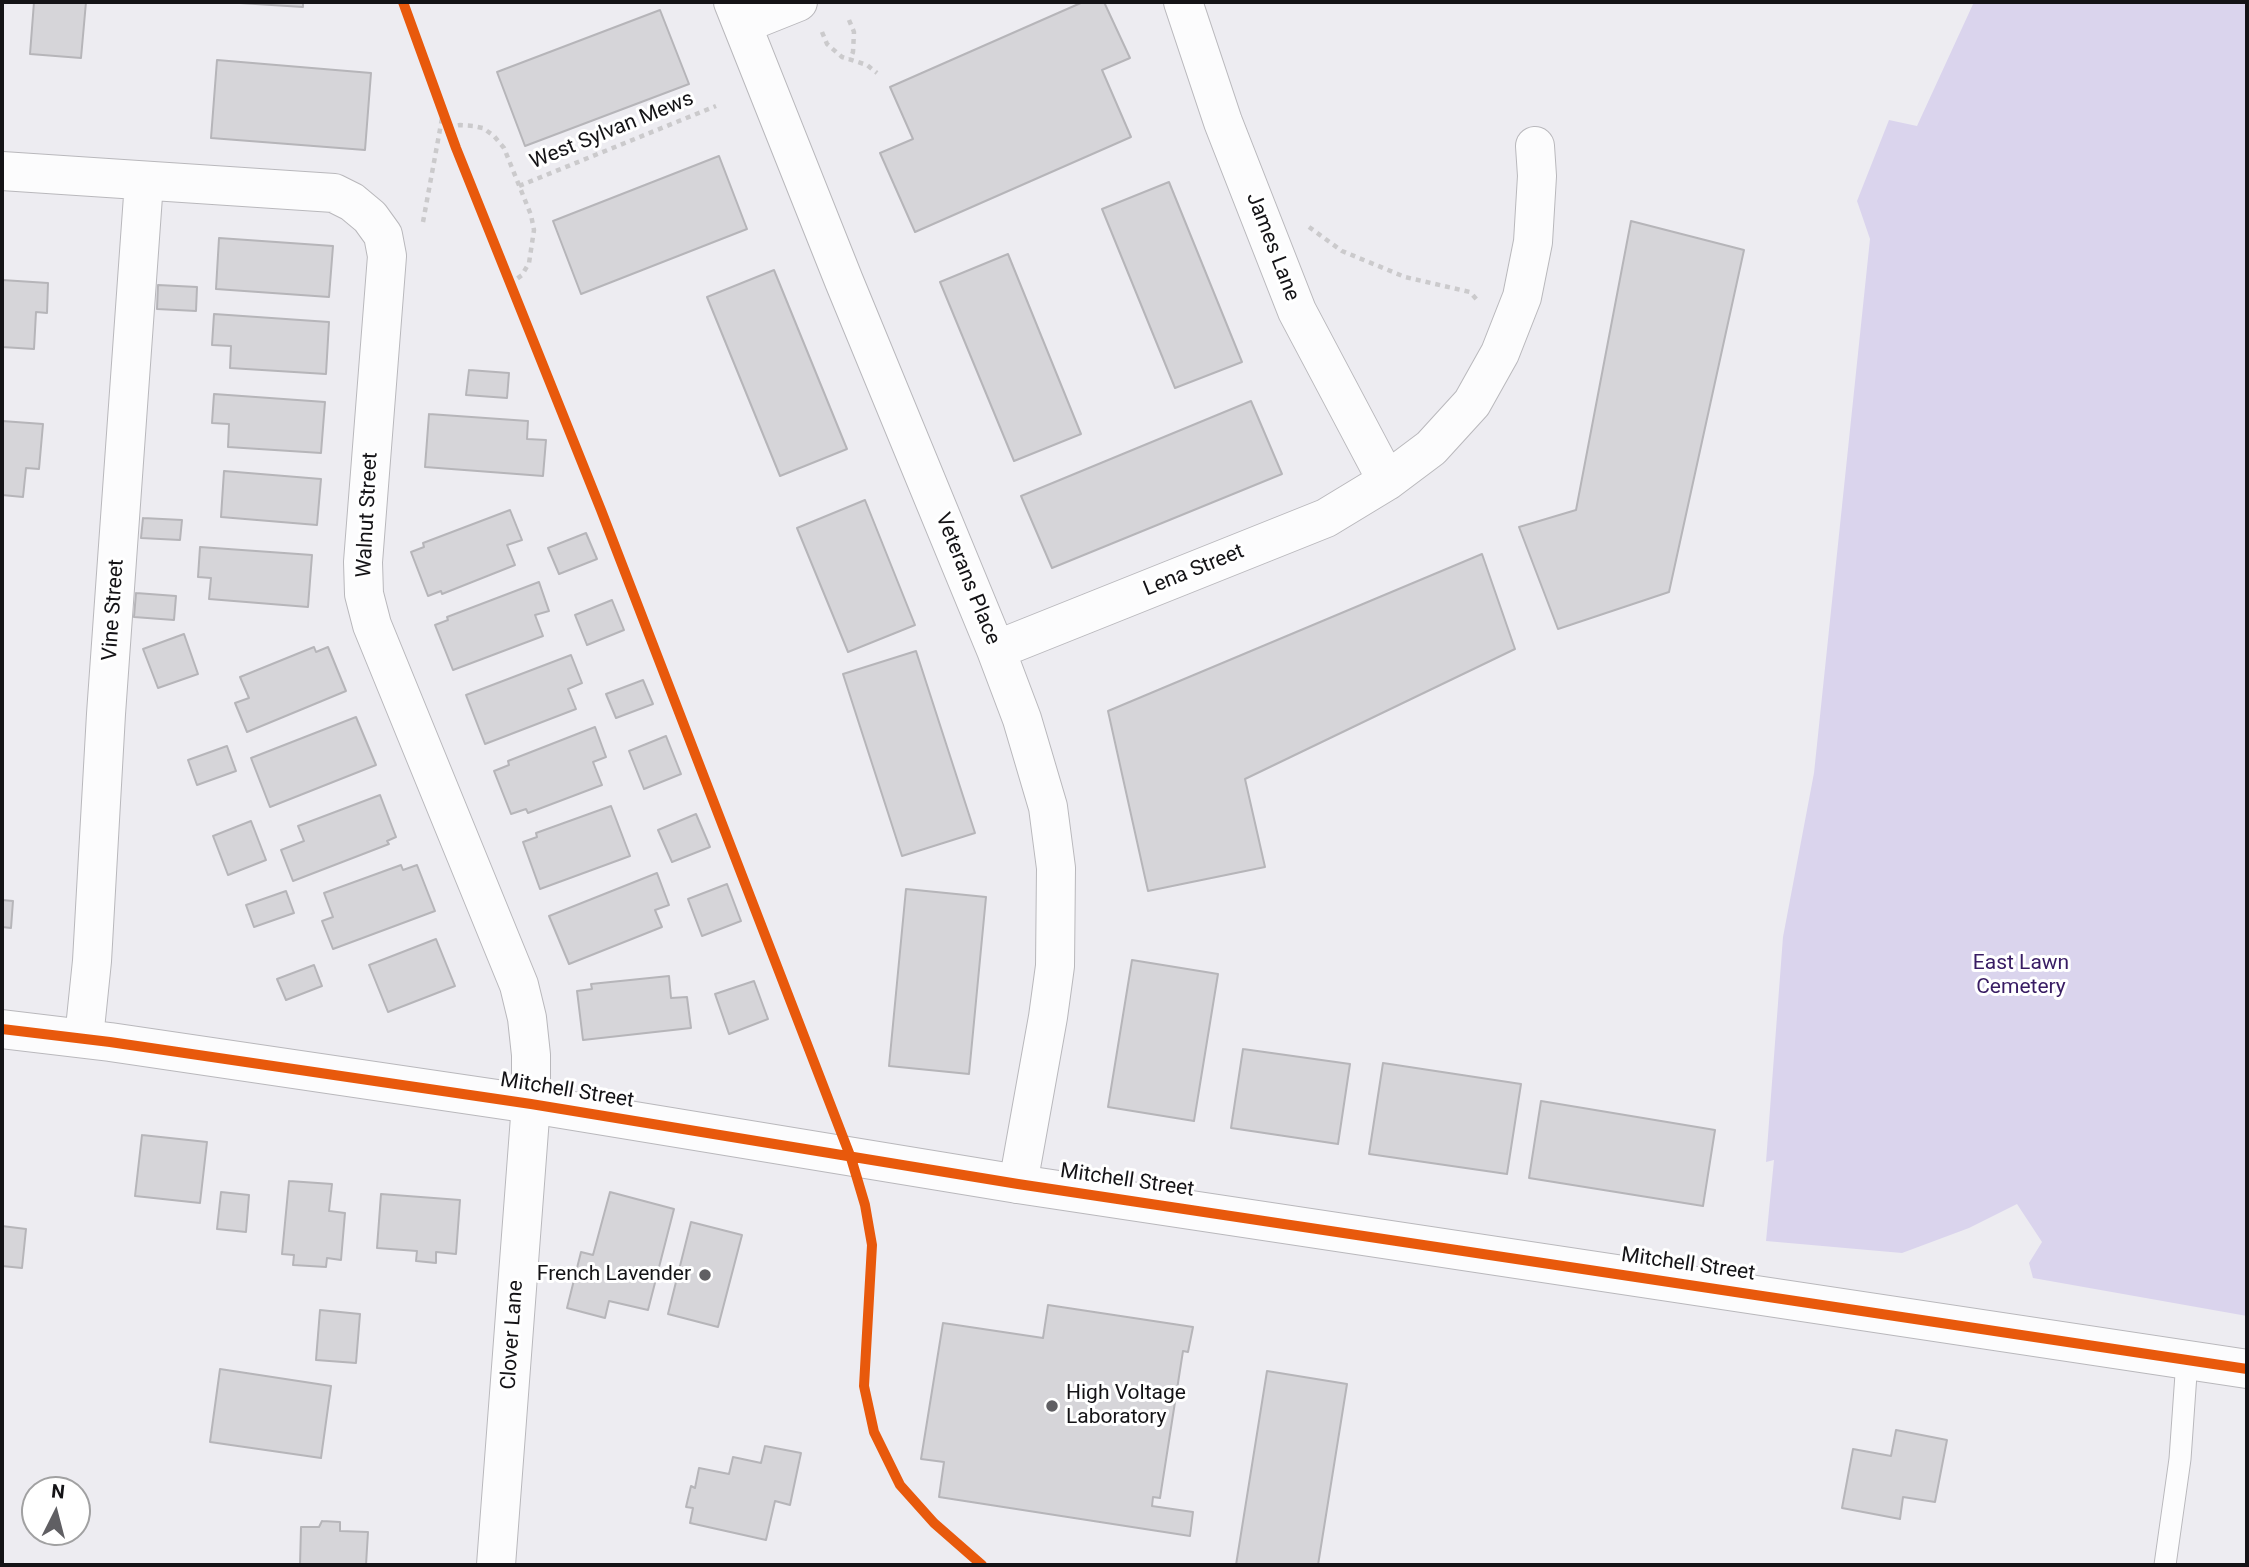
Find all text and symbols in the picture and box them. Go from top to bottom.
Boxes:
street label: West Sylvan Mews [527,87,697,175]
street label: James Lane [1240,189,1304,305]
street label: Walnut Street [352,452,384,578]
street label: Veterans Place [929,509,1005,649]
street label: Lena Street [1140,539,1248,603]
street label: Vine Street [98,558,130,662]
park label: East Lawn Cemetery [1973,951,2069,1001]
street label: Mitchell Street [498,1068,636,1114]
street label: Mitchell Street [1058,1159,1196,1203]
street label: Mitchell Street [1619,1243,1757,1287]
place label: French Lavender [537,1262,691,1288]
marker: French Lavender [697,1267,713,1283]
street label: Clover Lane [497,1279,529,1391]
place label: High Voltage Laboratory [1066,1381,1186,1431]
marker: High Voltage Laboratory [1044,1398,1060,1414]
north arrow [21,1476,91,1546]
text: N [50,1479,66,1504]

